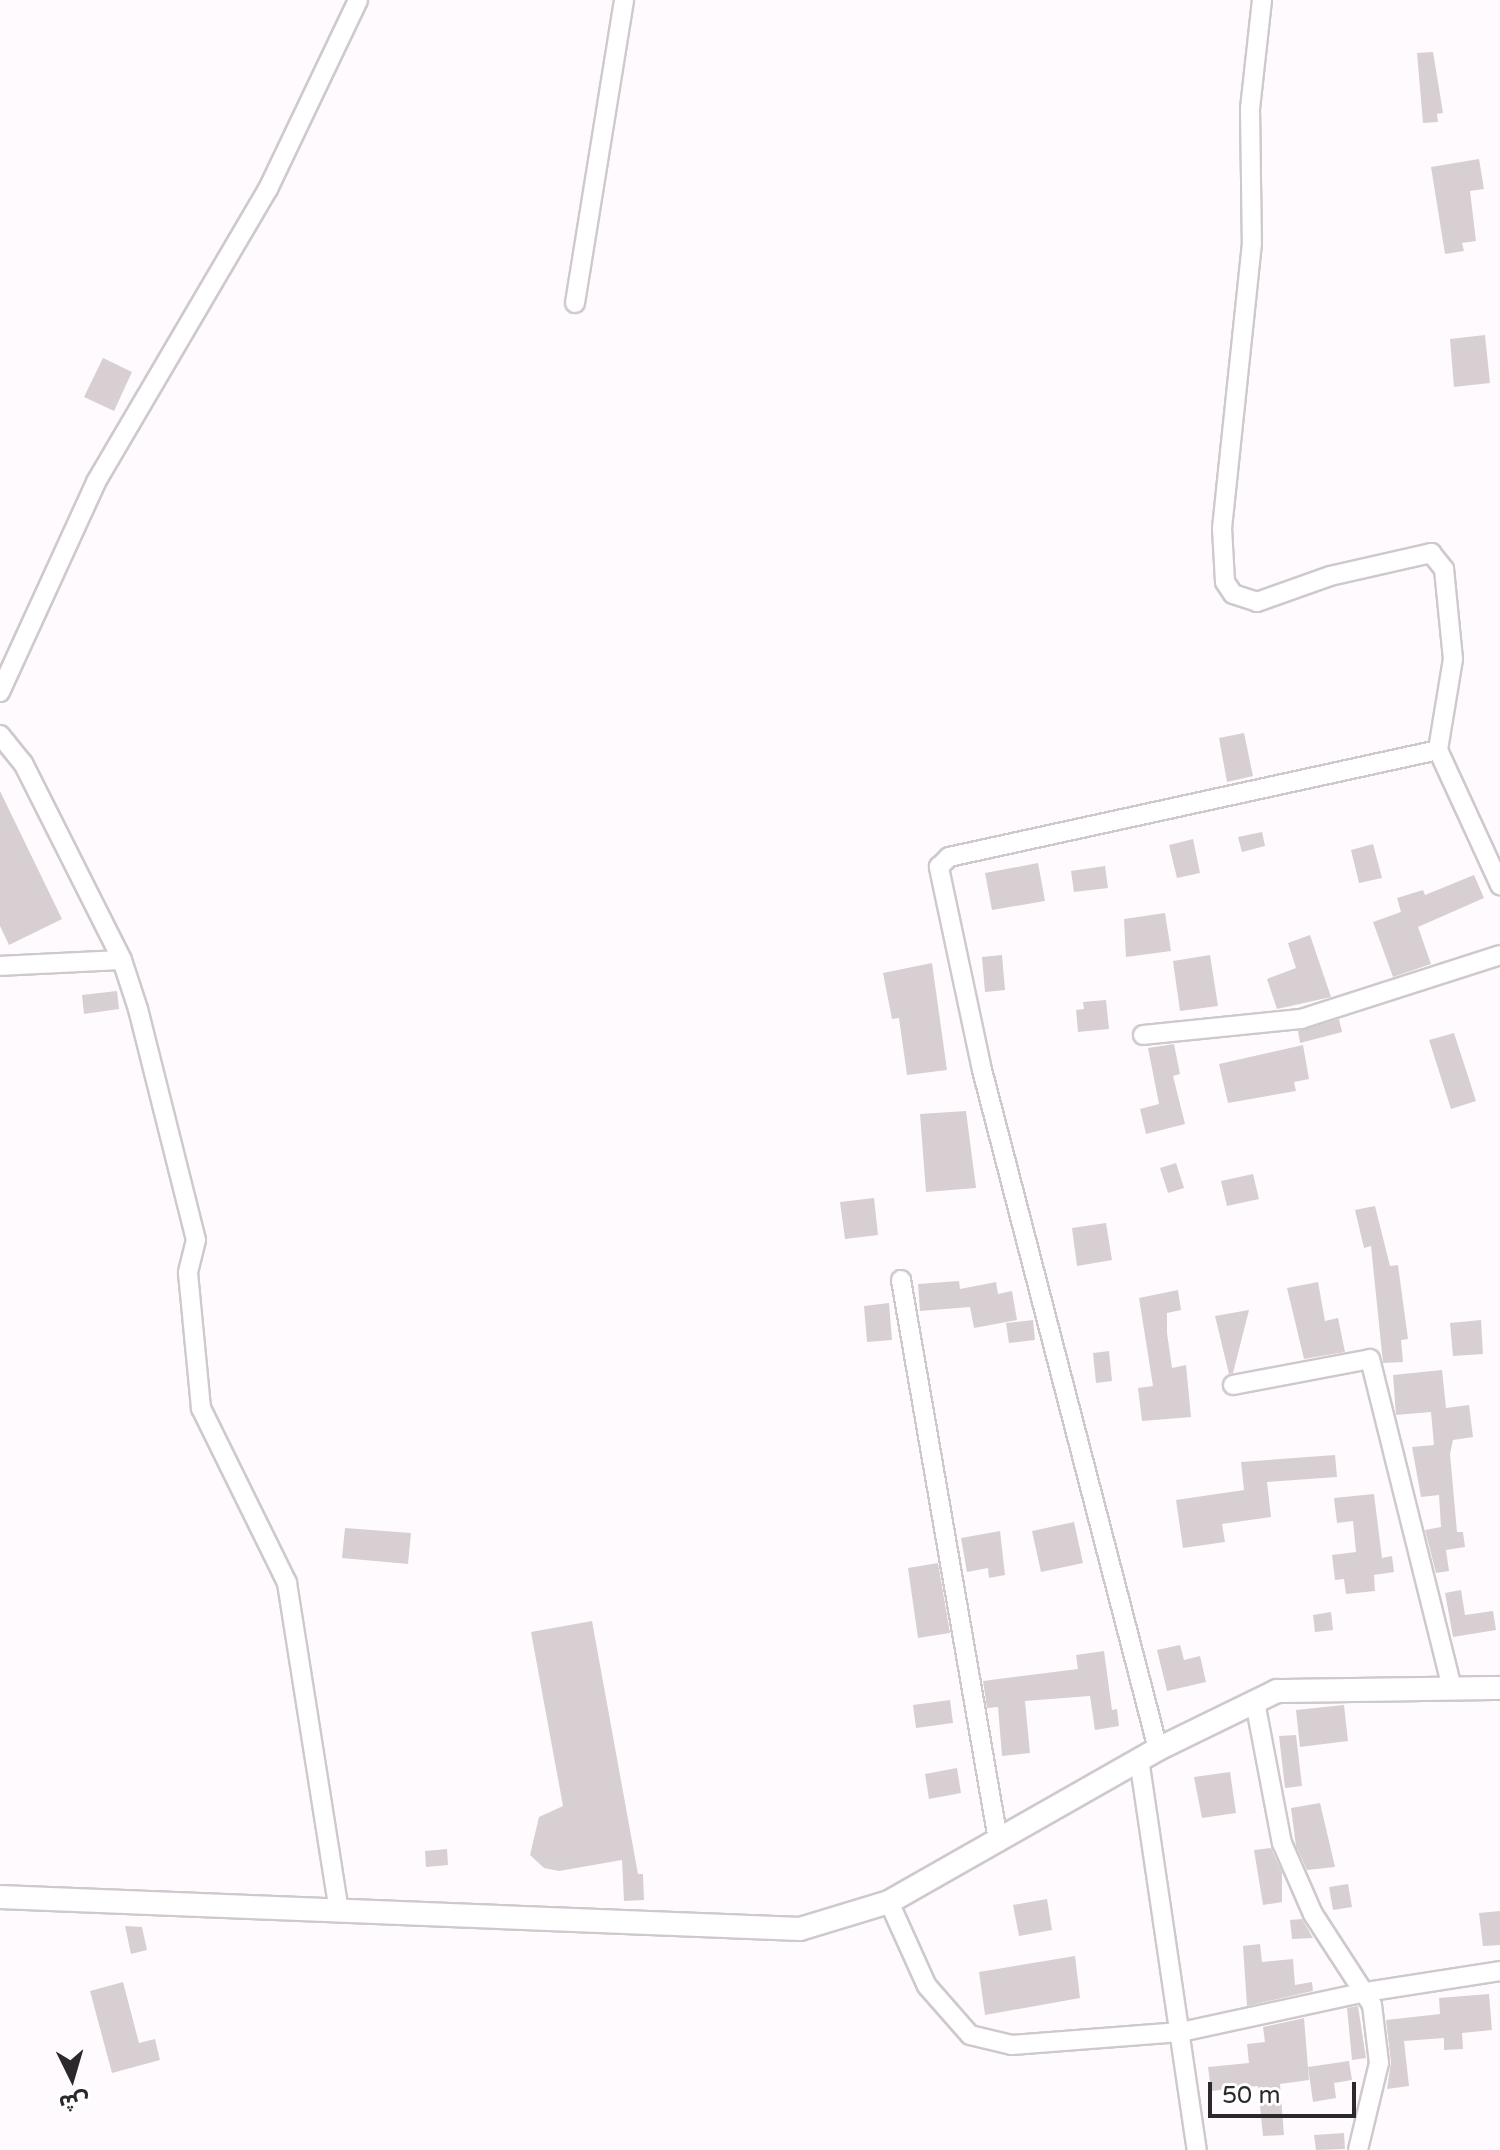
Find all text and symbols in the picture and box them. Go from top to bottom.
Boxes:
north arrow [32,2038,112,2118]
scale bar [1212,2066,1360,2116]
text: 50 m [1222,2081,1280,2110]
text: ش [58,2088,90,2116]

